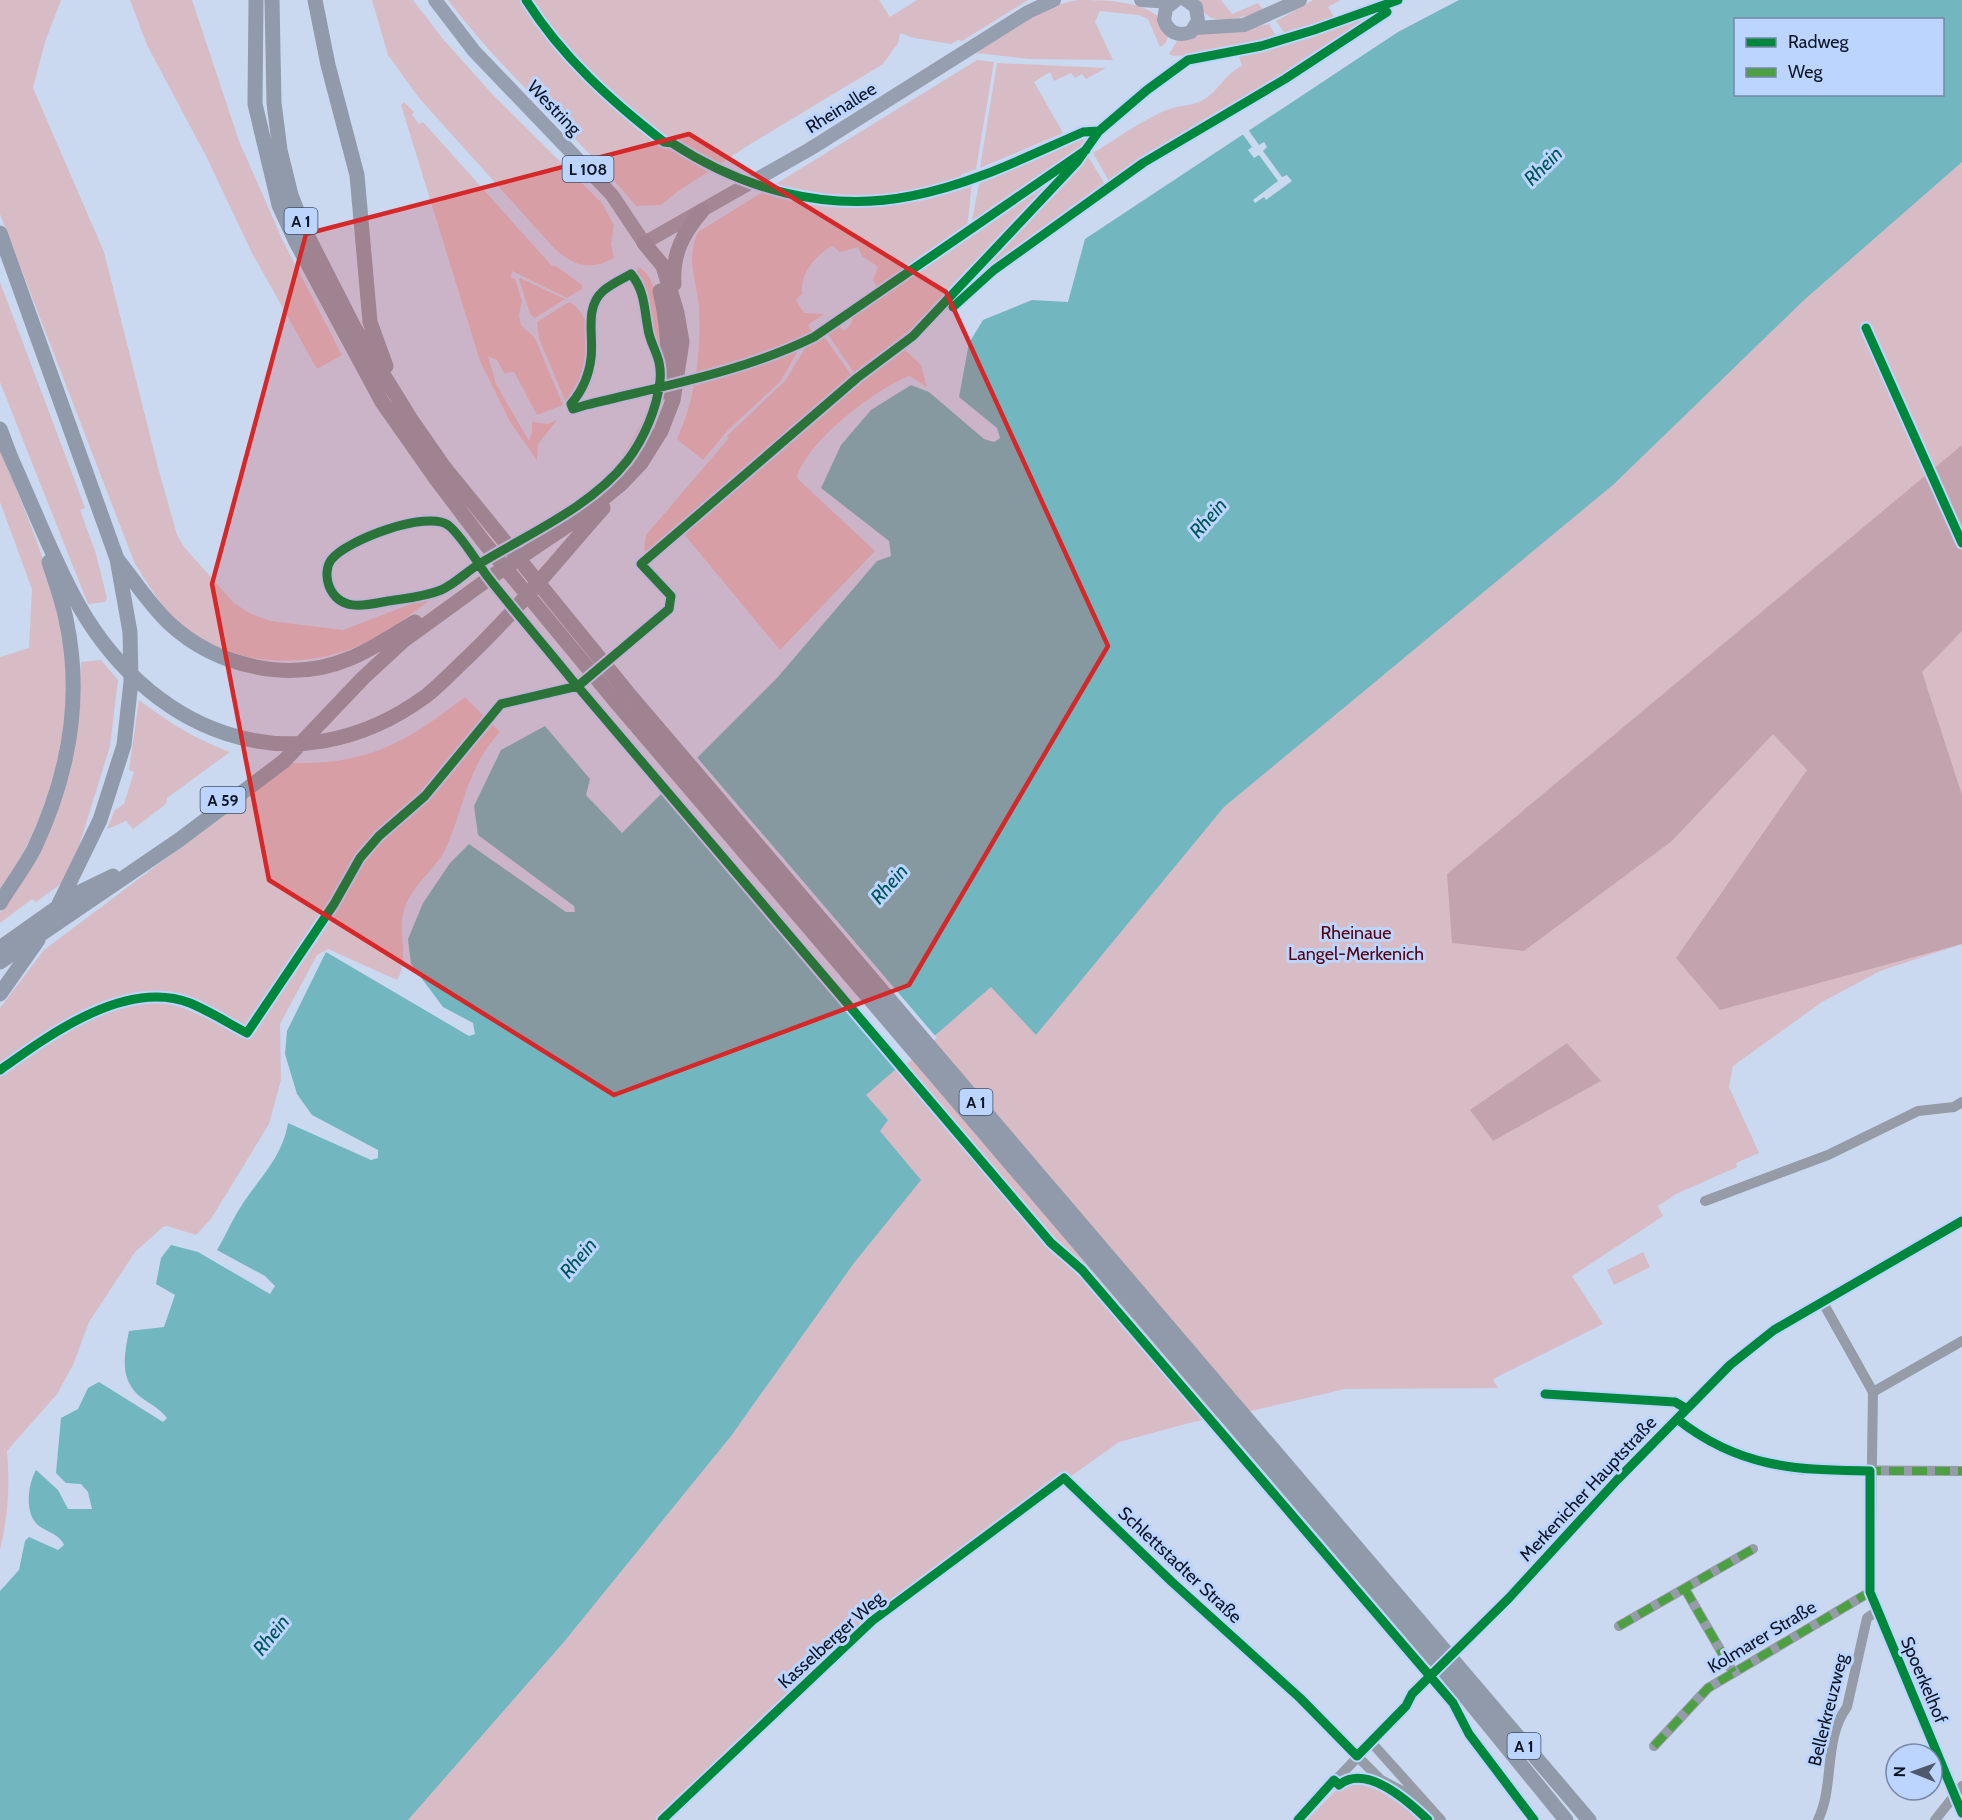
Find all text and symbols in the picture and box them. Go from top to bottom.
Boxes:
legend [1734,18,1944,96]
text: Radweg [1788,31,1850,53]
text: Weg [1788,61,1824,83]
street label: Westring [523,76,586,141]
street label: Rheinallee [802,78,880,138]
water label: Rhein [1519,142,1567,190]
road number: L 108 [562,156,614,182]
road number: A 1 [284,208,318,234]
water label: Rhein [1184,493,1232,543]
road number: A 59 [200,787,246,813]
water label: Rhein [865,859,913,909]
park label: Rheinaue Langel-Merkenich [1288,922,1424,965]
road number: A 1 [960,1089,992,1115]
water label: Rhein [554,1233,602,1283]
street label: Merkenicher Hauptstraße [1515,1412,1661,1566]
street label: Schlettstadter Straße [1114,1502,1246,1628]
street label: Kasselberger Weg [774,1586,889,1693]
street label: Kolmarer Straße [1704,1596,1820,1678]
water label: Rhein [248,1610,294,1660]
street label: Spoerkelhof [1896,1633,1952,1727]
street label: Bellerkreuzweg [1803,1651,1853,1768]
road number: A 1 [1508,1733,1540,1759]
north arrow [1884,1742,1944,1802]
text: N [1890,1766,1909,1778]

